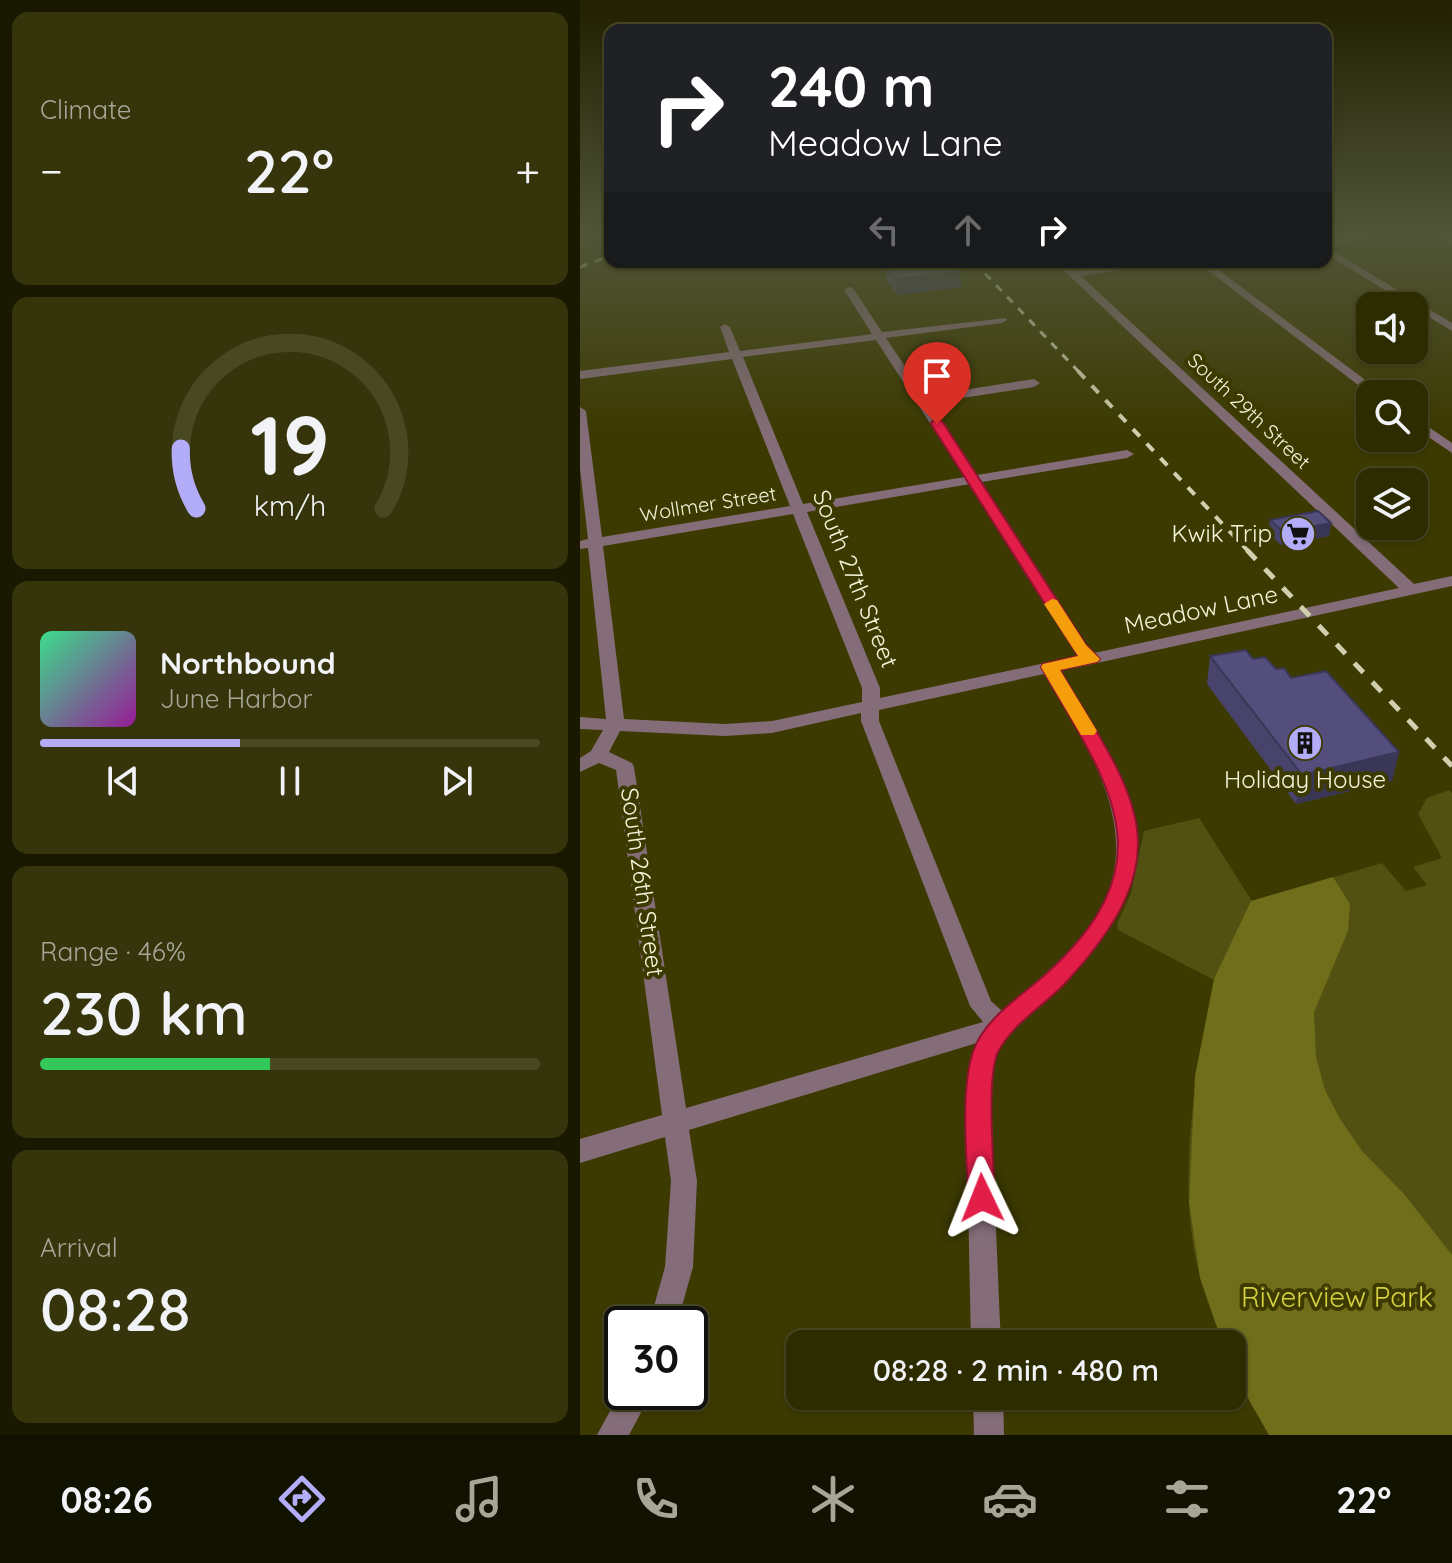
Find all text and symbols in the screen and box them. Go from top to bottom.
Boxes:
text: 240 m [768,51,935,121]
icon: right [636,56,740,160]
text: Climate [40,93,131,126]
text: Meadow Lane [768,120,1003,165]
text: 22° [244,133,334,208]
text: − [40,143,63,198]
text: + [515,143,540,198]
icon: left [862,208,906,252]
icon: ahead [946,208,990,252]
icon: right [1030,208,1074,252]
map controls [1356,292,1428,540]
button: sound [1356,292,1428,364]
pin [903,342,971,424]
street label: South 29th Street [1183,347,1316,474]
icon: arrive [915,354,959,398]
button: search [1356,380,1428,452]
text: 19 [250,391,330,495]
button: layers [1356,468,1428,540]
street label: Wollmer Street [638,480,778,527]
street label: South 27th Street [807,485,905,672]
text: km/h [254,487,326,523]
supermarket icon: Kwik Trip [1279,515,1317,553]
place label: Kwik Trip [1172,518,1272,548]
street label: Meadow Lane [1121,578,1280,640]
text: Northbound [160,644,336,682]
text: June Harbor [160,682,312,715]
building icon: Holiday House [1286,724,1324,762]
icon: previous [101,759,145,803]
icon: pause [268,759,312,803]
icon: next [435,759,479,803]
place label: Holiday House [1224,764,1386,794]
street label: South 26th Street [615,786,671,978]
text: Range · 46% [40,935,186,968]
text: 230 km [40,975,248,1050]
position arrow [940,1156,1024,1240]
text: Arrival [40,1231,118,1264]
text: 08:28 [40,1271,190,1346]
park label: Riverview Park [1241,1279,1433,1314]
speed limit sign: 30 [604,1306,708,1410]
text: 08:28 · 2 min · 480 m [873,1351,1159,1389]
icon: directions [274,1471,330,1527]
icon: music [451,1471,507,1527]
icon: phone [628,1471,684,1527]
icon: climate [805,1471,861,1527]
icon: car [982,1471,1038,1527]
icon: filters [1159,1471,1215,1527]
text: 08:26 [61,1477,153,1522]
text: 22° [1336,1477,1391,1522]

